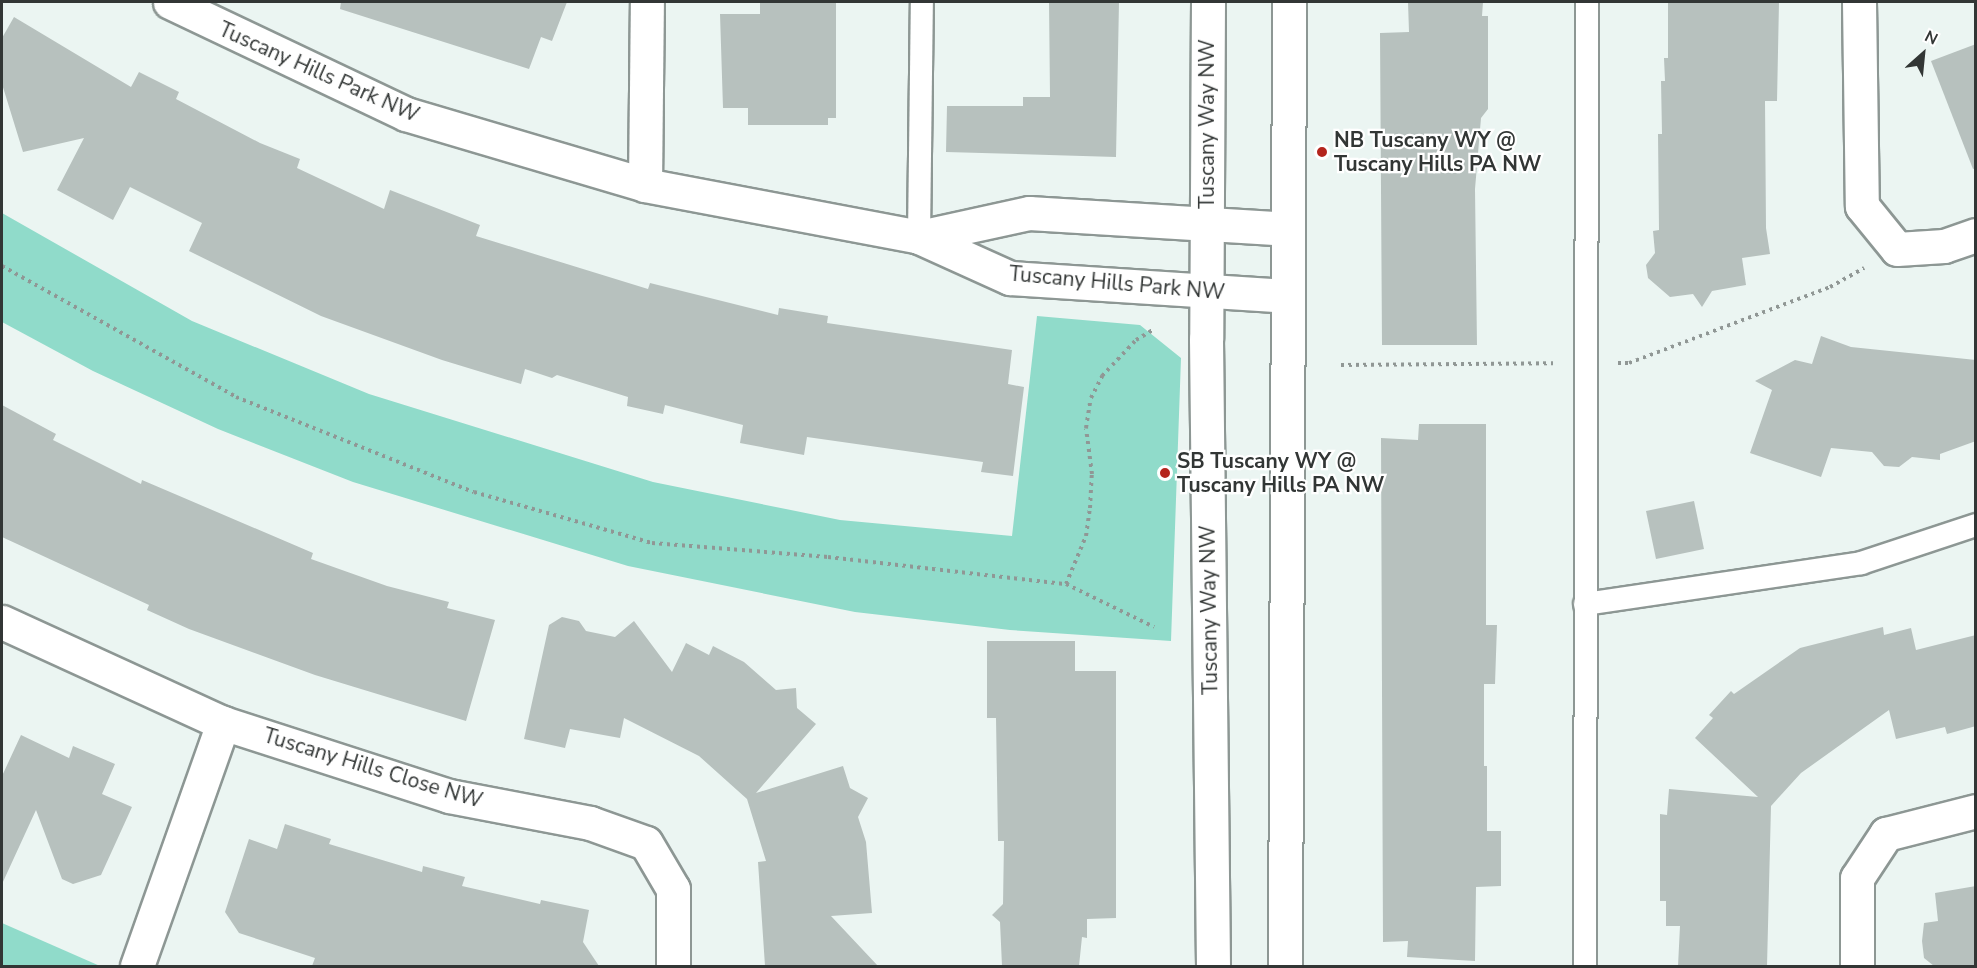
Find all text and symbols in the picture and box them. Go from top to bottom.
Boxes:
street label: Tuscany Hills Park NW [215,16,423,128]
north arrow [1893,24,1953,84]
text: N [1921,25,1941,50]
street label: Tuscany Way NW [1194,39,1220,209]
place label: NB Tuscany WY @ Tuscany Hills PA NW [1334,127,1541,177]
marker: NB Tuscany WY @ Tuscany Hills PA NW [1315,145,1329,159]
street label: Tuscany Hills Park NW [1008,261,1226,305]
place label: SB Tuscany WY @ Tuscany Hills PA NW [1177,448,1384,498]
marker: SB Tuscany WY @ Tuscany Hills PA NW [1158,466,1172,480]
street label: Tuscany Way NW [1195,525,1223,695]
street label: Tuscany Hills Close NW [260,723,486,813]

